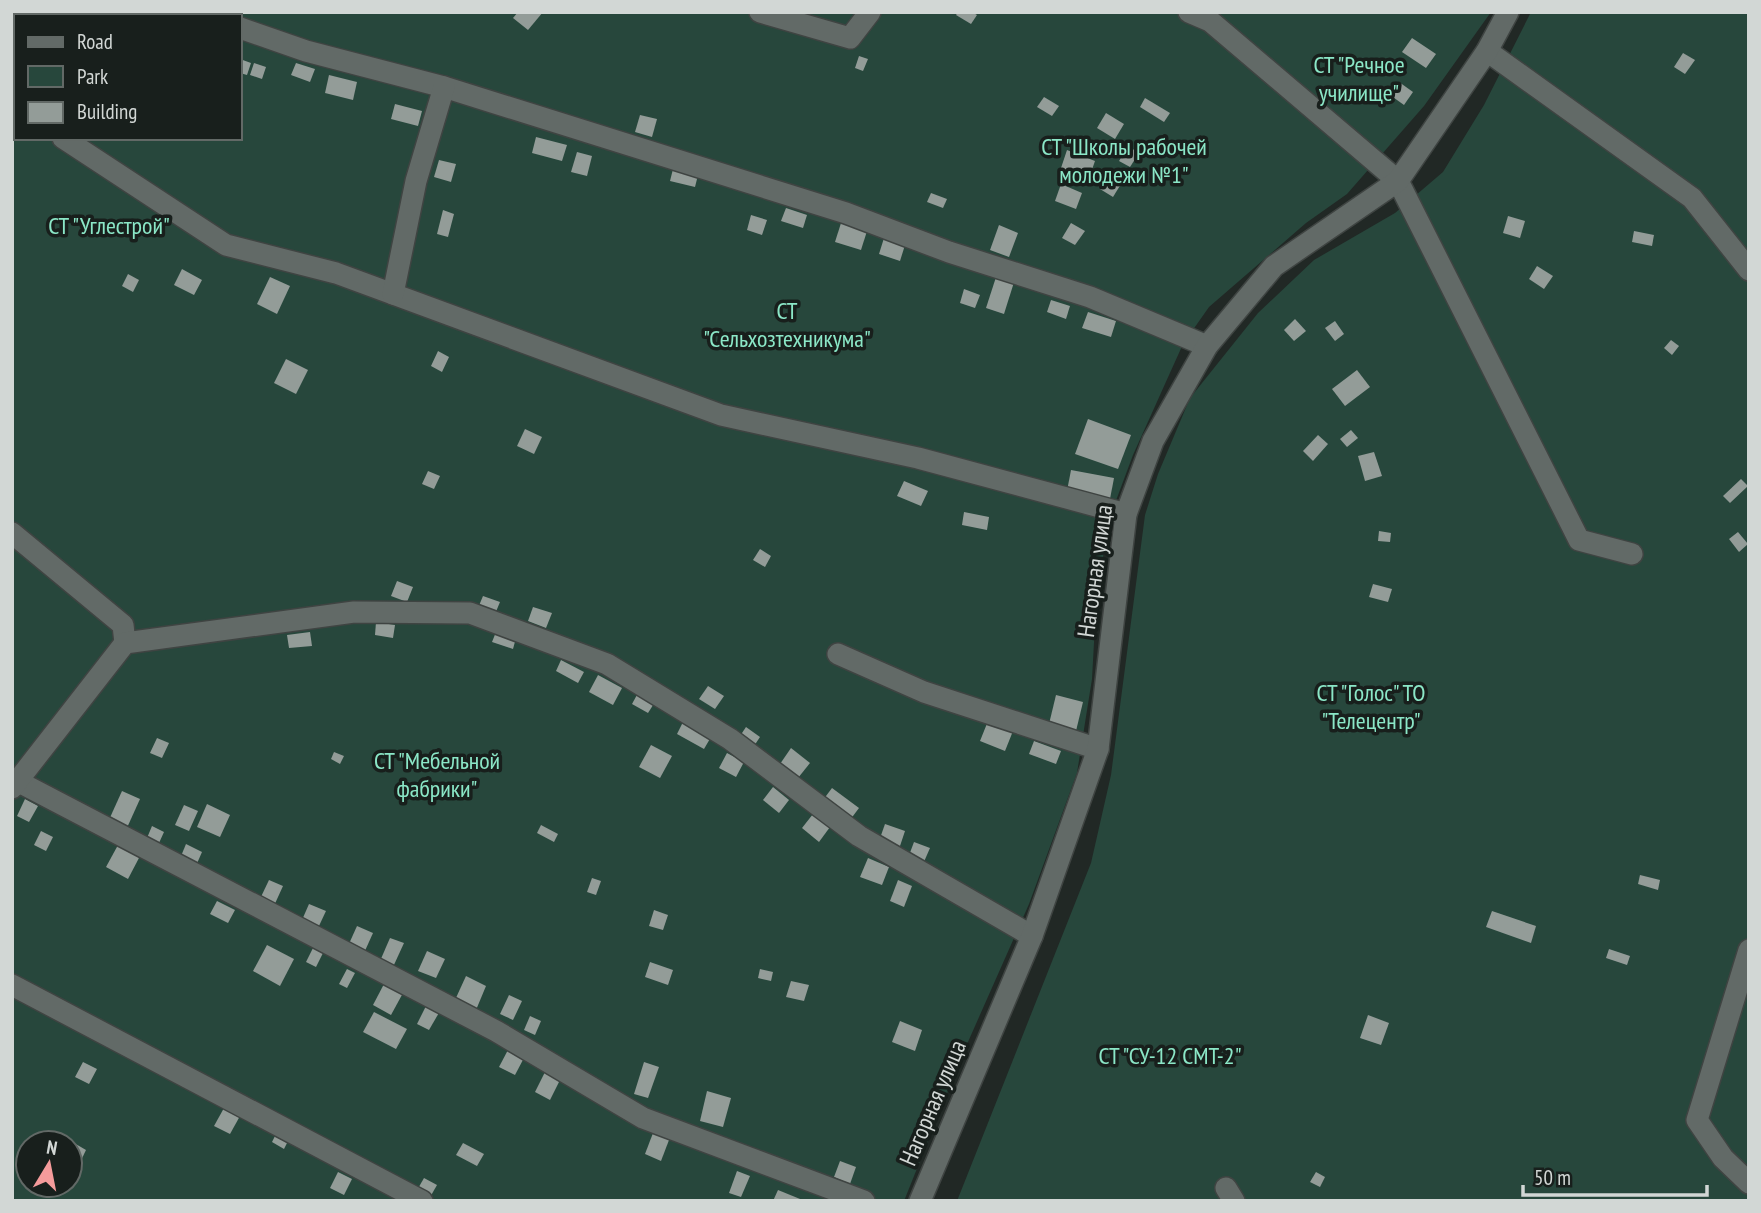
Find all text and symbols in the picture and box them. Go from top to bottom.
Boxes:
legend [14,14,242,140]
text: Road [77,28,113,55]
park label: СТ "Речное училище" [1313,49,1405,108]
text: Park [77,63,108,90]
text: Building [77,98,137,125]
park label: СТ "Школы рабочей молодежи №1" [1041,131,1207,190]
park label: СТ "Углестрой" [48,210,170,241]
park label: СТ "Сельхозтехникума" [703,295,871,354]
street label: Нагорная улица [1070,503,1119,639]
park label: СТ "Голос" ТО "Телецентр" [1317,677,1425,736]
park label: СТ "Мебельной фабрики" [374,745,500,804]
street label: Нагорная улица [892,1035,973,1170]
park label: СТ "СУ-12 СМТ-2" [1099,1040,1242,1071]
north arrow [14,1129,84,1199]
text: N [45,1135,59,1160]
scale bar [1523,1154,1707,1198]
text: 50 m [1534,1164,1571,1191]

